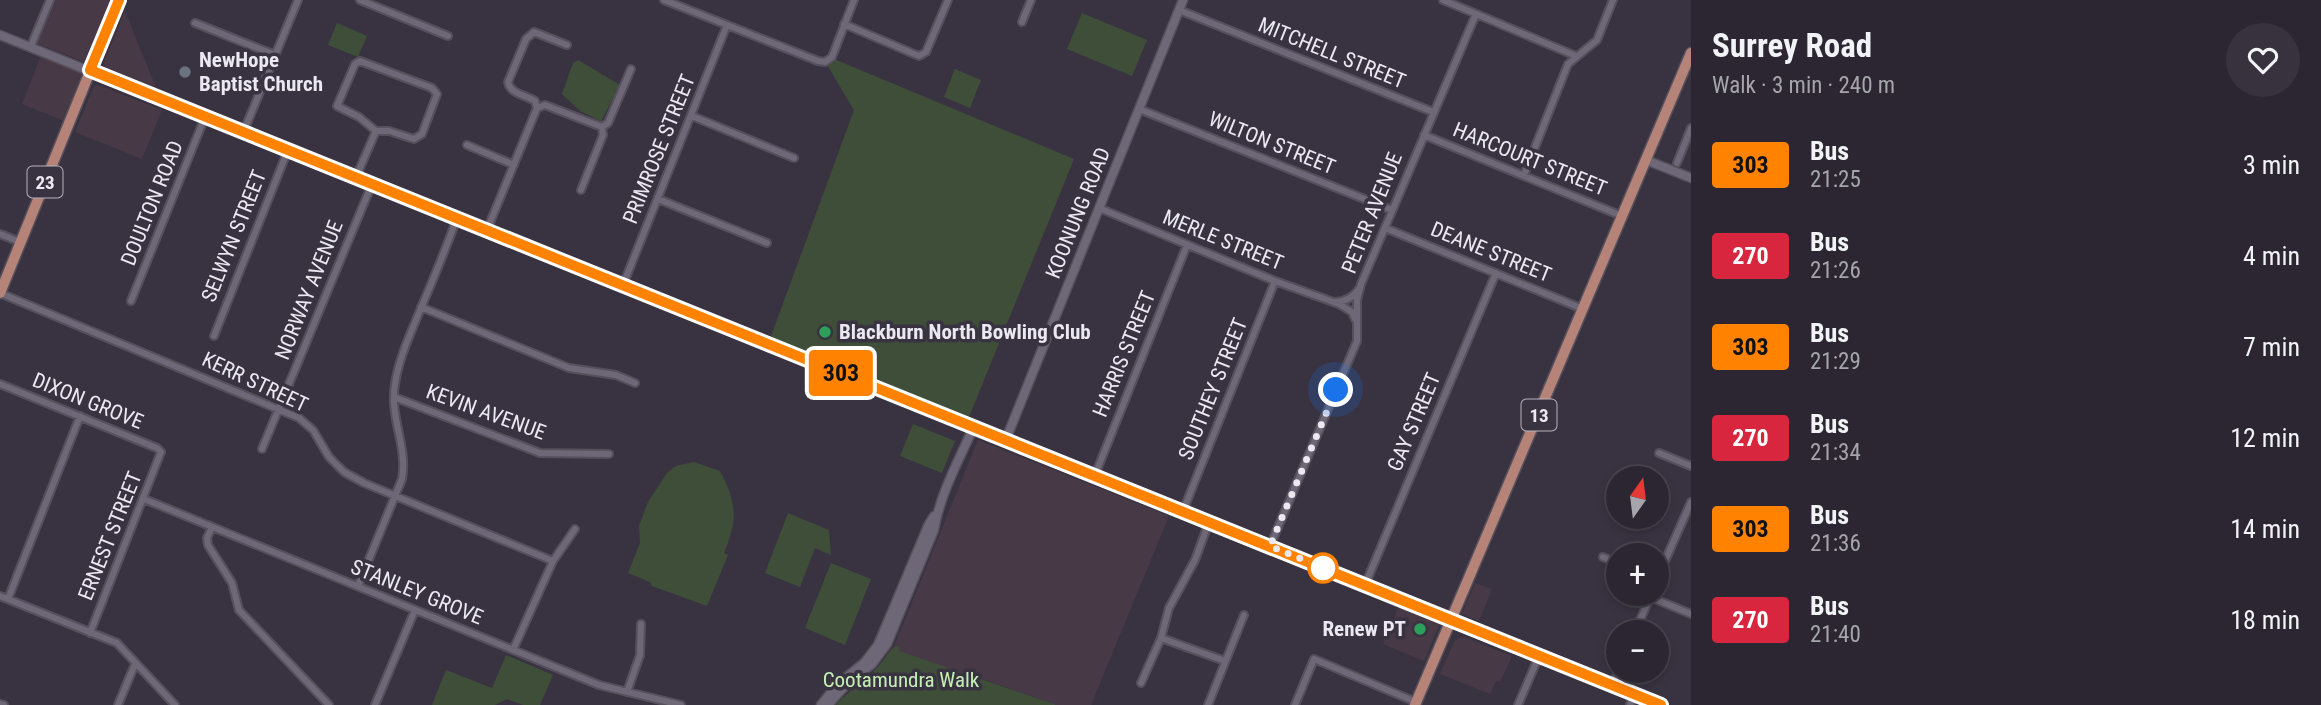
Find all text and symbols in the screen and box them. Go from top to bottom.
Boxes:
street label: MITCHELL STREET [1255,13,1409,93]
button: heart [2226,23,2300,97]
text: Surrey Road [1712,26,1872,65]
place label: NewHope Baptist Church [199,48,323,96]
marker: NewHope Baptist Church [177,64,193,80]
street label: PRIMROSE STREET [618,71,700,227]
text: Walk · 3 min · 240 m [1712,72,1895,99]
street label: WILTON STREET [1205,107,1339,179]
street label: HARCOURT STREET [1450,117,1610,201]
text: Bus [1810,136,1849,166]
street label: DOULTON ROAD [116,137,188,269]
street label: KOONUNG ROAD [1041,144,1115,282]
street label: PETER AVENUE [1337,149,1407,277]
text: 3 min [2243,150,2300,180]
text: 303 [1732,151,1769,179]
road number: 23 [28,166,62,198]
text: 21:25 [1810,166,1861,193]
street label: SELWYN STREET [197,167,271,305]
street label: MERLE STREET [1159,205,1287,275]
street label: NORWAY AVENUE [270,217,348,363]
street label: DEANE STREET [1427,217,1555,287]
text: Bus [1810,227,1849,257]
text: 4 min [2243,241,2300,271]
text: 270 [1732,242,1769,270]
text: 21:26 [1810,257,1861,284]
street label: HARRIS STREET [1088,288,1160,420]
street label: SOUTHEY STREET [1174,315,1252,463]
text: Bus [1810,318,1849,348]
place label: Blackburn North Bowling Club [839,320,1091,344]
marker: Blackburn North Bowling Club [817,324,833,340]
text: 7 min [2243,332,2300,362]
text: 303 [1732,333,1769,361]
street label: KERR STREET [198,347,312,417]
text: 21:29 [1810,348,1861,375]
line badge: 303 [801,350,881,396]
text: 303 [823,359,859,387]
street label: DIXON GROVE [29,368,147,434]
street label: GAY STREET [1383,369,1445,475]
your location [1318,372,1353,407]
street label: KEVIN AVENUE [423,379,549,445]
road number: 13 [1522,400,1556,430]
text: Bus [1810,409,1849,439]
text: 12 min [2230,423,2300,453]
text: 270 [1732,424,1769,452]
text: 21:34 [1810,439,1861,466]
north arrow [1606,466,1670,528]
map controls [1606,466,1669,683]
street label: ERNEST STREET [73,468,147,604]
text: Bus [1810,500,1849,530]
text: 14 min [2230,514,2300,544]
text: 303 [1732,515,1769,543]
text: 21:36 [1810,530,1861,557]
button: + [1606,543,1669,606]
unlabelled marker [1308,553,1338,583]
street label: STANLEY GROVE [347,555,487,629]
text: Bus [1810,591,1849,621]
text: 18 min [2230,605,2300,635]
text: 270 [1732,606,1769,634]
place label: Renew PT [1322,617,1406,641]
button: − [1606,620,1669,683]
marker: Renew PT [1412,621,1428,637]
text: 21:40 [1810,621,1861,648]
park label: Cootamundra Walk [823,668,980,692]

